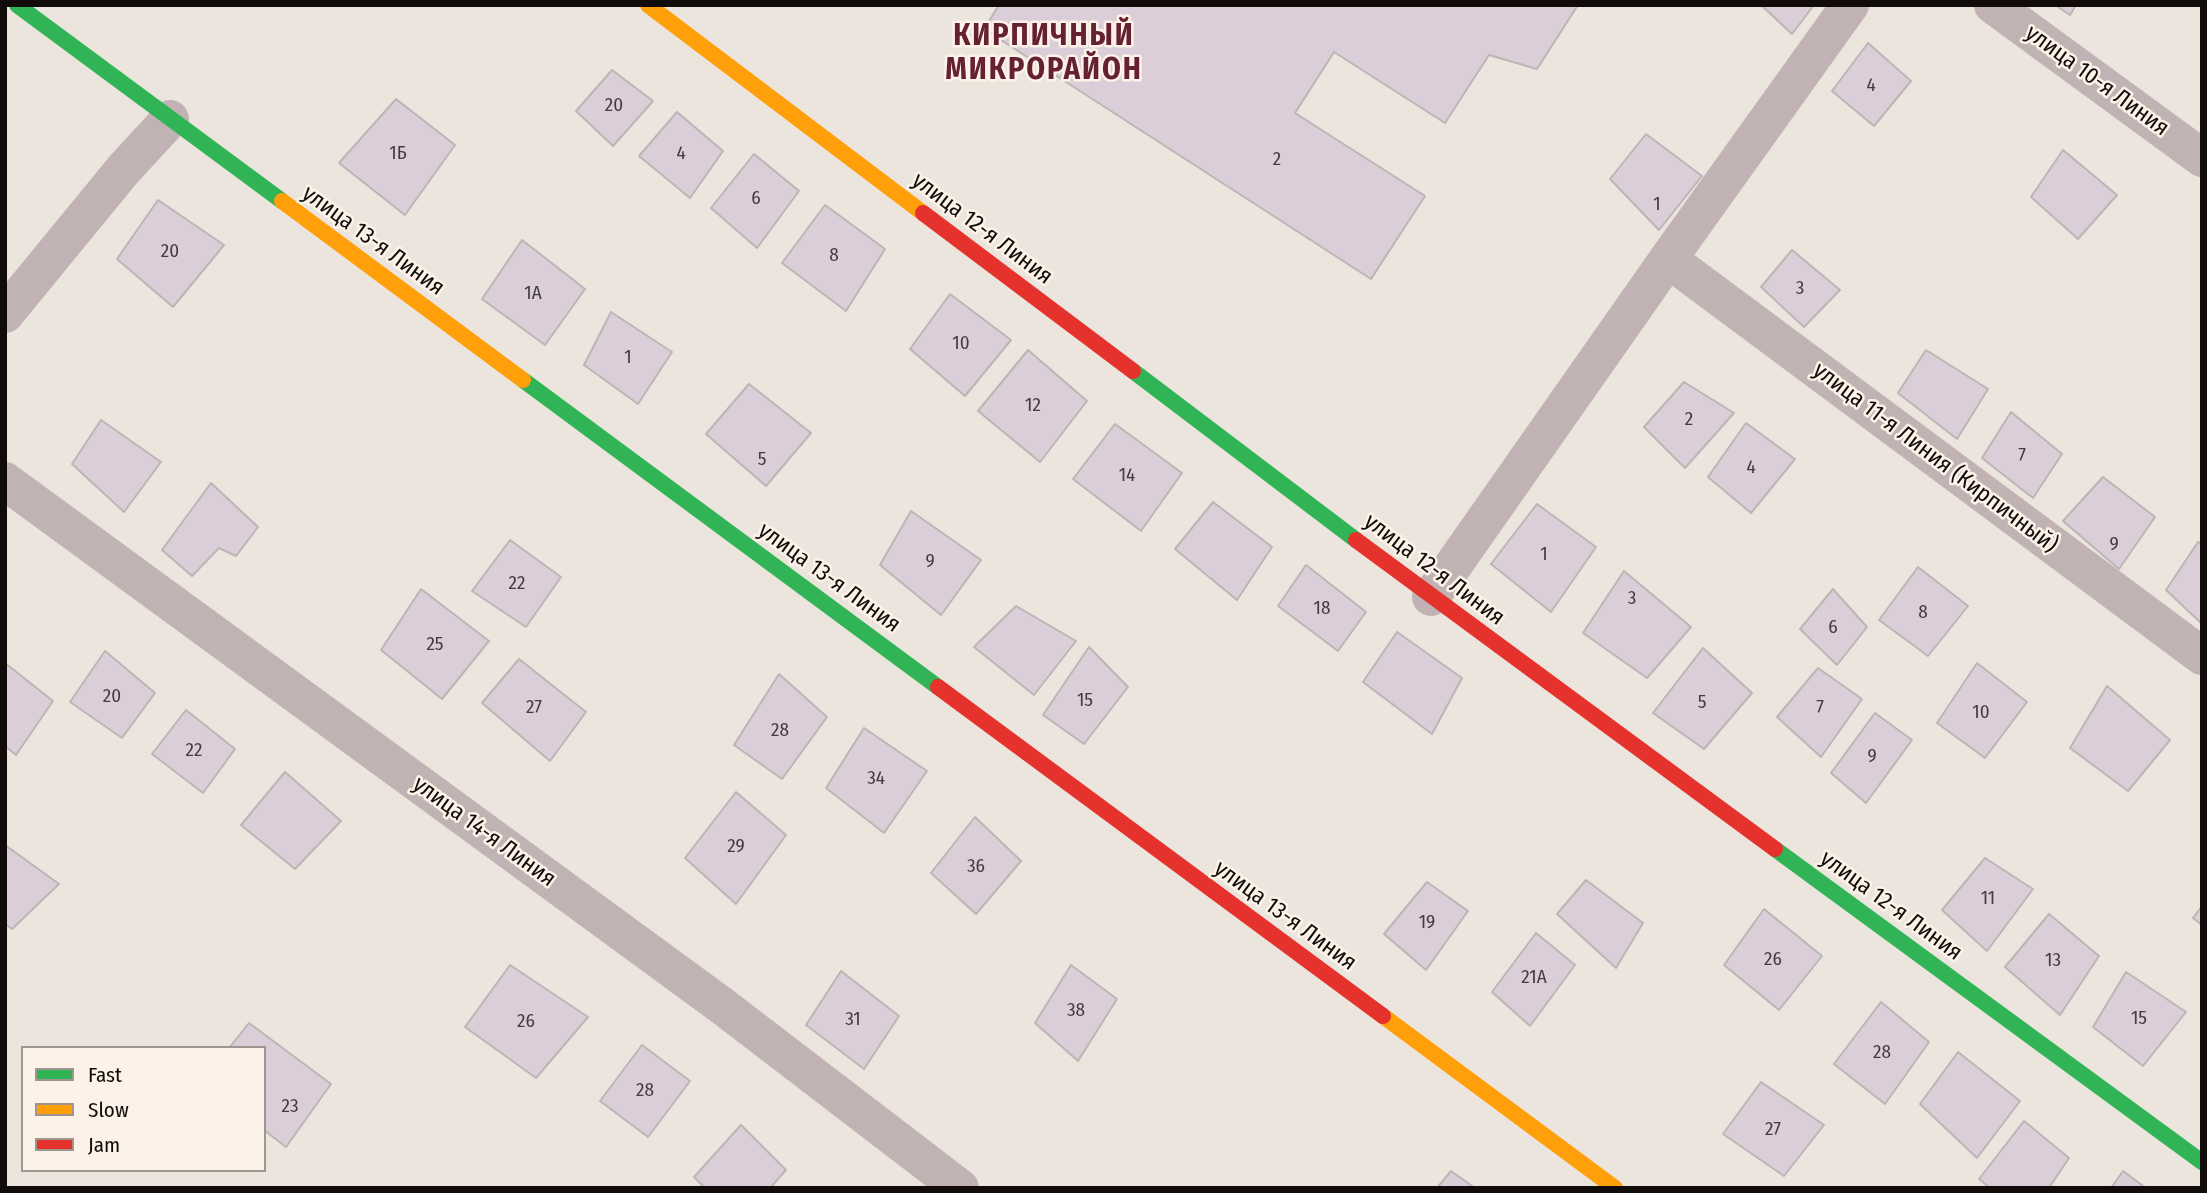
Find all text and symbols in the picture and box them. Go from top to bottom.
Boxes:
district label: КИРПИЧНЫЙ МИКРОРАЙОН [946,19,1142,90]
street label: улица 10-я Линия [2020,20,2174,142]
house number: 4 [1866,75,1876,97]
house number: 20 [605,95,623,117]
house number: 1Б [389,143,407,165]
house number: 4 [676,143,686,165]
house number: 2 [1273,149,1281,171]
street label: улица 12-я Линия [906,167,1058,291]
street label: улица 13-я Линия [296,180,450,302]
house number: 6 [751,188,761,210]
house number: 1 [1653,194,1661,216]
house number: 20 [161,241,179,263]
house number: 8 [829,245,839,267]
house number: 3 [1796,278,1804,300]
house number: 1А [524,283,542,305]
house number: 10 [952,333,970,355]
house number: 1 [624,347,632,369]
street label: улица 11-я Линия (Кирпичный) [1807,357,2063,559]
house number: 12 [1025,395,1041,417]
house number: 2 [1685,409,1693,431]
house number: 7 [2018,445,2026,467]
house number: 5 [758,449,766,471]
house number: 4 [1746,457,1756,479]
house number: 14 [1119,465,1135,487]
street label: улица 12-я Линия [1358,508,1510,632]
street label: улица 13-я Линия [752,517,906,639]
house number: 9 [2109,534,2119,556]
house number: 1 [1540,544,1548,566]
house number: 9 [925,551,935,573]
house number: 22 [509,573,525,595]
house number: 3 [1628,588,1636,610]
house number: 18 [1314,598,1330,620]
house number: 8 [1918,602,1928,624]
house number: 6 [1828,617,1838,639]
house number: 25 [426,634,444,656]
house number: 20 [103,686,121,708]
house number: 15 [1077,690,1093,712]
house number: 5 [1698,692,1706,714]
house number: 27 [526,697,542,719]
house number: 7 [1816,697,1824,719]
house number: 10 [1972,702,1990,724]
house number: 28 [771,720,789,742]
house number: 22 [186,740,202,762]
house number: 9 [1867,746,1877,768]
house number: 34 [867,768,885,790]
street label: улица 14-я Линия [407,771,561,893]
house number: 29 [727,836,745,858]
street label: улица 12-я Линия [1815,845,1967,967]
street label: улица 13-я Линия [1208,855,1362,977]
house number: 36 [967,856,985,878]
house number: 11 [1981,888,1995,910]
house number: 19 [1419,912,1435,934]
house number: 26 [1764,949,1782,971]
house number: 13 [2045,950,2061,972]
house number: 21А [1521,967,1547,989]
house number: 38 [1067,1000,1085,1022]
house number: 15 [2131,1008,2147,1030]
house number: 31 [845,1009,861,1031]
house number: 26 [517,1011,535,1033]
house number: 28 [1873,1042,1891,1064]
legend [21,1046,266,1172]
text: Fast [88,1062,122,1088]
house number: 28 [636,1080,654,1102]
house number: 23 [282,1096,298,1118]
text: Slow [88,1097,129,1123]
house number: 27 [1765,1119,1781,1141]
text: Jam [88,1132,120,1158]

